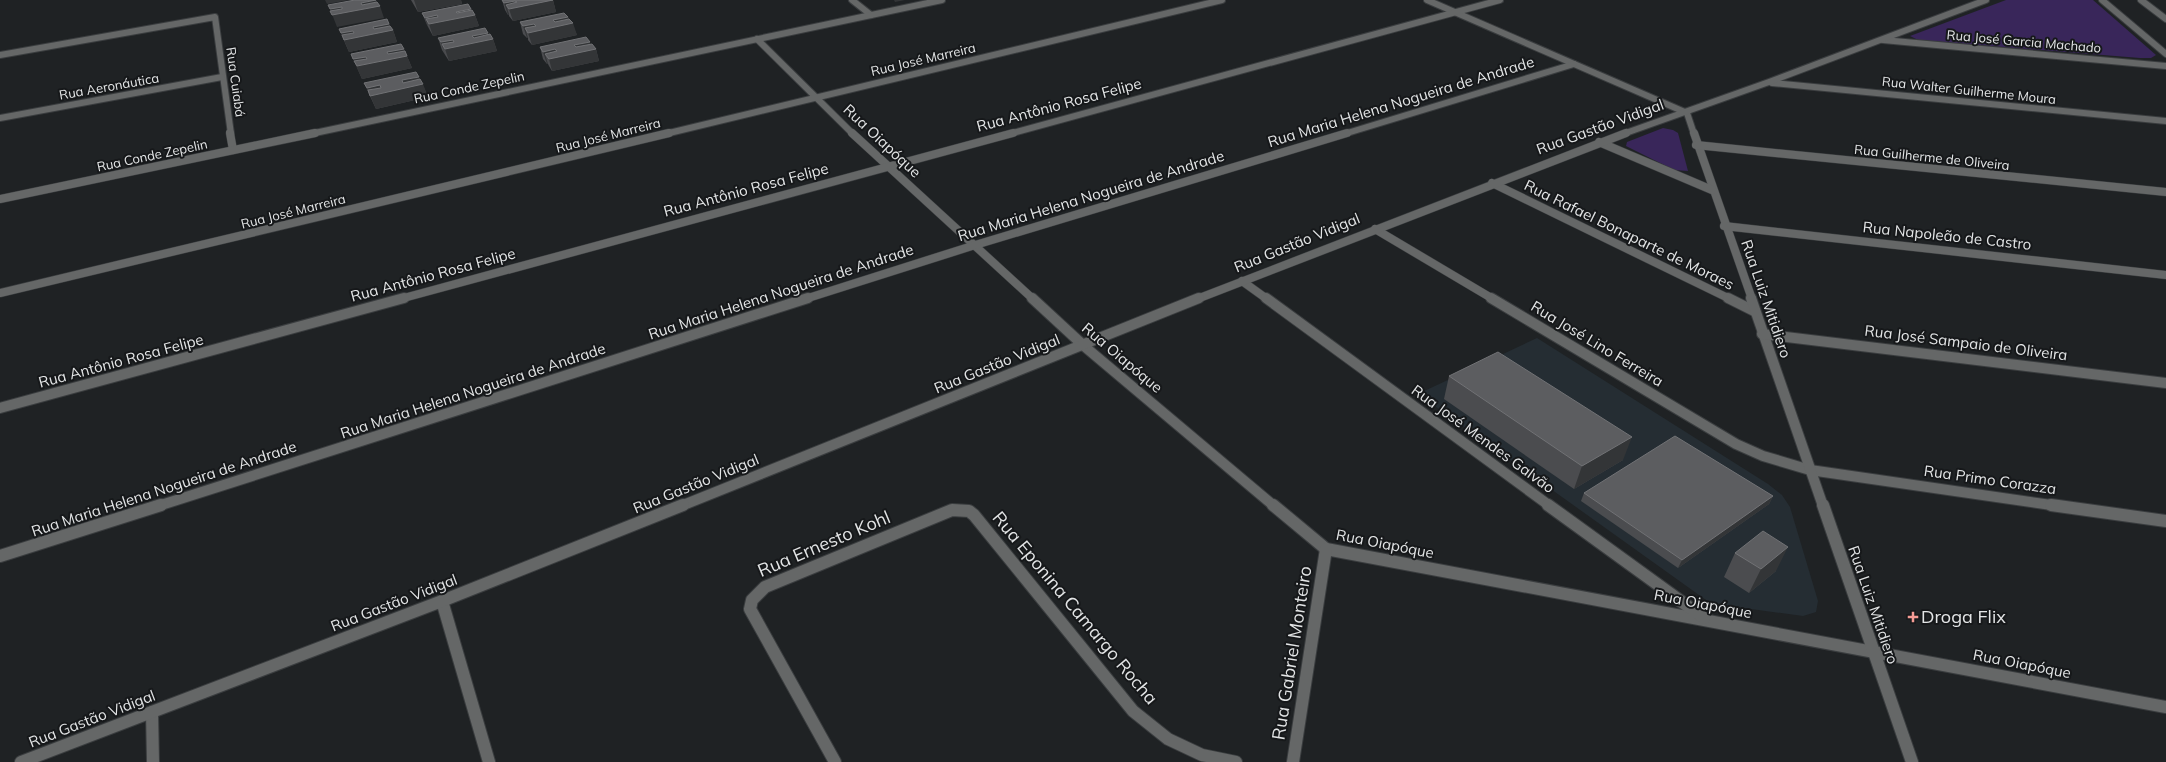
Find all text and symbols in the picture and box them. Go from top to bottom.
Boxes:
street label: Rua José Garcia Machado [1946,26,2102,56]
street label: Rua José Marreira [869,39,977,79]
street label: Rua Cuiabá [223,46,249,118]
street label: Rua Maria Helena Nogueira de Andrade [1265,52,1536,151]
street label: Rua Conde Zepelin [412,67,526,107]
street label: Rua Aeronáutica [58,69,160,103]
street label: Rua Antônio Rosa Felipe [974,73,1143,136]
street label: Rua Walter Guilherme Moura [1881,73,2057,107]
street label: Rua Gastão Vidigal [1534,95,1666,158]
street label: Rua Oiapóque [839,100,925,182]
street label: Rua José Marreira [554,114,662,156]
street label: Rua Conde Zepelin [95,135,209,175]
street label: Rua Guilherme de Oliveira [1854,141,2010,173]
street label: Rua Maria Helena Nogueira de Andrade [955,146,1226,245]
street label: Rua Antônio Rosa Felipe [661,158,830,221]
street label: Rua Rafael Bonaparte de Moraes [1521,175,1737,294]
street label: Rua José Marreira [239,190,347,232]
street label: Rua Gastão Vidigal [1231,209,1363,276]
street label: Rua Napoleão de Castro [1862,217,2032,254]
street label: Rua Luiz Mitidiero [1737,237,1796,360]
street label: Rua Maria Helena Nogueira de Andrade [646,240,916,343]
street label: Rua Antônio Rosa Felipe [348,243,517,306]
street label: Rua José Lino Ferreira [1528,296,1667,391]
street label: Rua Oiapóque [1078,318,1167,397]
street label: Rua José Sampaio de Oliveira [1864,321,2069,364]
street label: Rua Antônio Rosa Felipe [36,329,205,392]
street label: Rua Gastão Vidigal [931,330,1063,397]
street label: Rua Maria Helena Nogueira de Andrade [338,339,608,442]
street label: Rua José Mendes Galvão [1408,380,1559,497]
street label: Rua Maria Helena Nogueira de Andrade [29,437,299,540]
street label: Rua Gastão Vidigal [630,450,762,517]
street label: Rua Primo Corazza [1923,461,2057,498]
street label: Rua Ernesto Kohl [754,505,894,582]
street label: Rua Eponina Camargo Rocha [988,506,1163,709]
street label: Rua Oiapóque [1334,525,1436,562]
street label: Rua Luiz Mitidiero [1844,543,1903,666]
street label: Rua Gabriel Monteiro [1266,564,1317,742]
street label: Rua Gastão Vidigal [328,570,460,635]
street label: Rua Oiapóque [1652,585,1754,622]
place label: Droga Flix [1921,605,2006,628]
marker: Droga Flix [1908,612,1918,622]
street label: Rua Oiapóque [1971,645,2073,682]
street label: Rua Gastão Vidigal [26,686,158,751]

